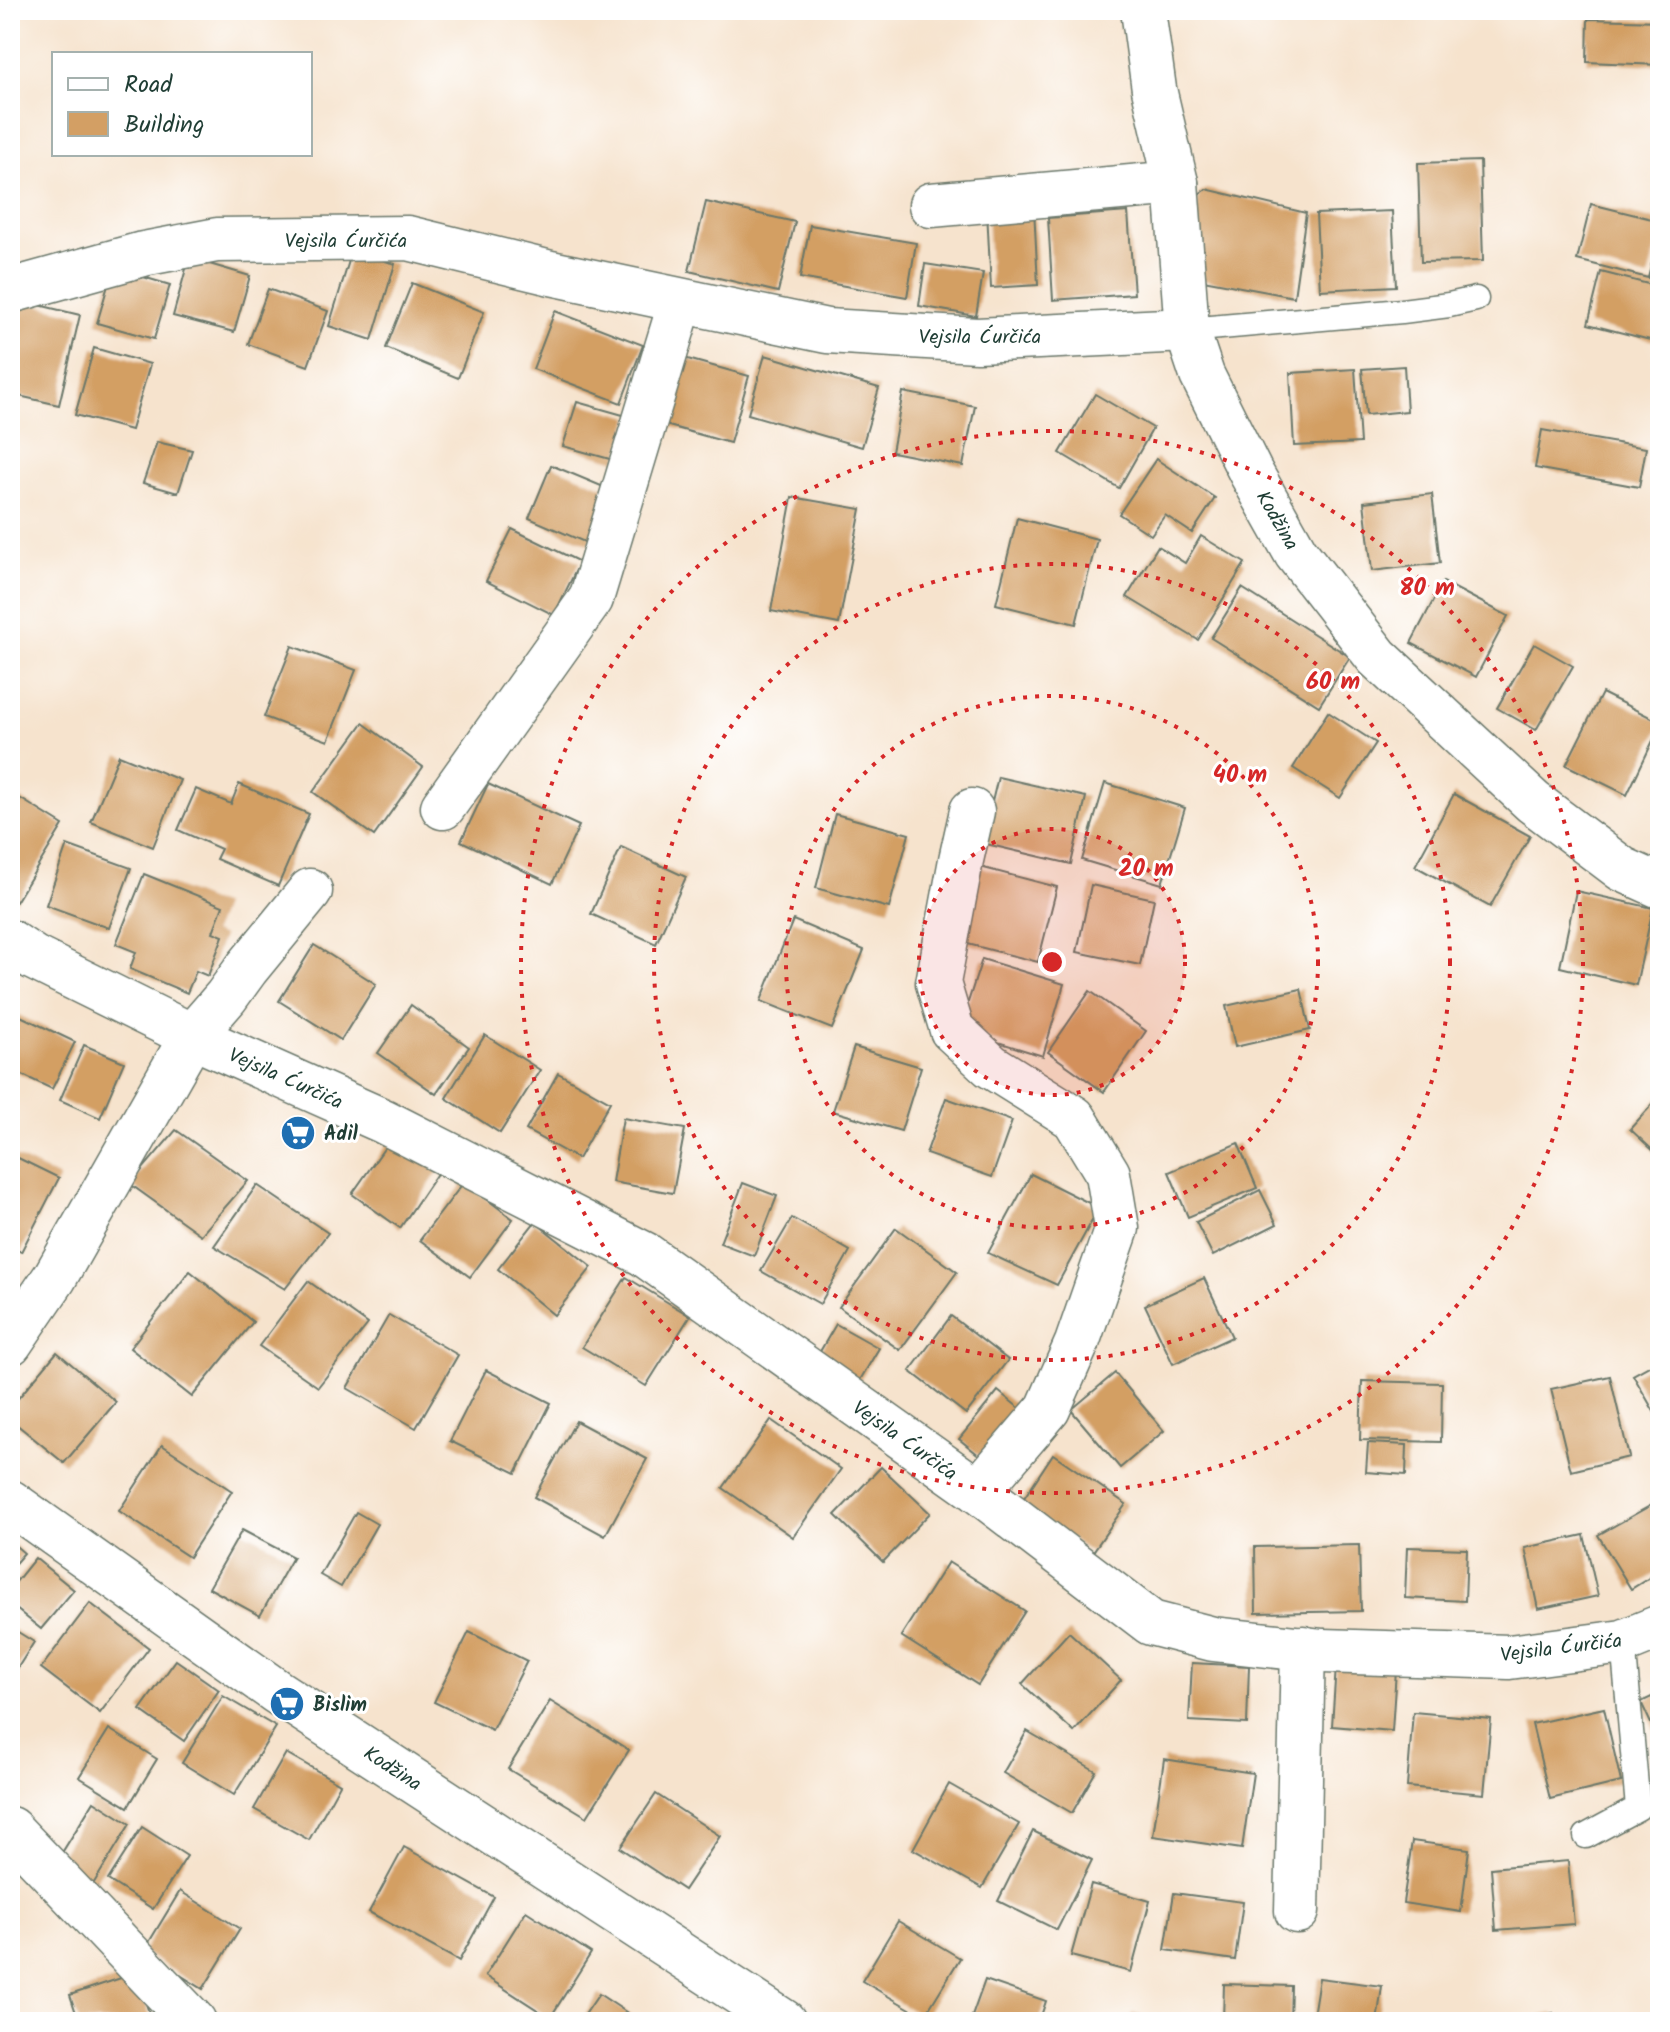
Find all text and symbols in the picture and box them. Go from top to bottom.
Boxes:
legend [52,52,312,156]
text: Road [124,66,173,105]
text: Building [124,106,204,145]
street label: Vejsila Ćurčića [285,226,407,258]
street label: Vejsila Ćurčića [919,322,1041,354]
street label: Kodžina [1246,485,1306,557]
text: 80 m [1399,569,1455,608]
text: 60 m [1306,663,1360,702]
text: 40 m [1213,756,1267,795]
text: 20 m [1118,850,1174,889]
centre of rings [1038,948,1066,976]
street label: Vejsila Ćurčića [223,1040,348,1119]
supermarket icon: Adil [279,1114,317,1152]
place label: Adil [324,1119,359,1151]
street label: Vejsila Ćurčića [845,1393,963,1490]
street label: Vejsila Ćurčića [1499,1626,1624,1672]
supermarket icon: Bislim [268,1685,306,1723]
place label: Bislim [313,1690,367,1722]
street label: Kodžina [356,1739,428,1801]

